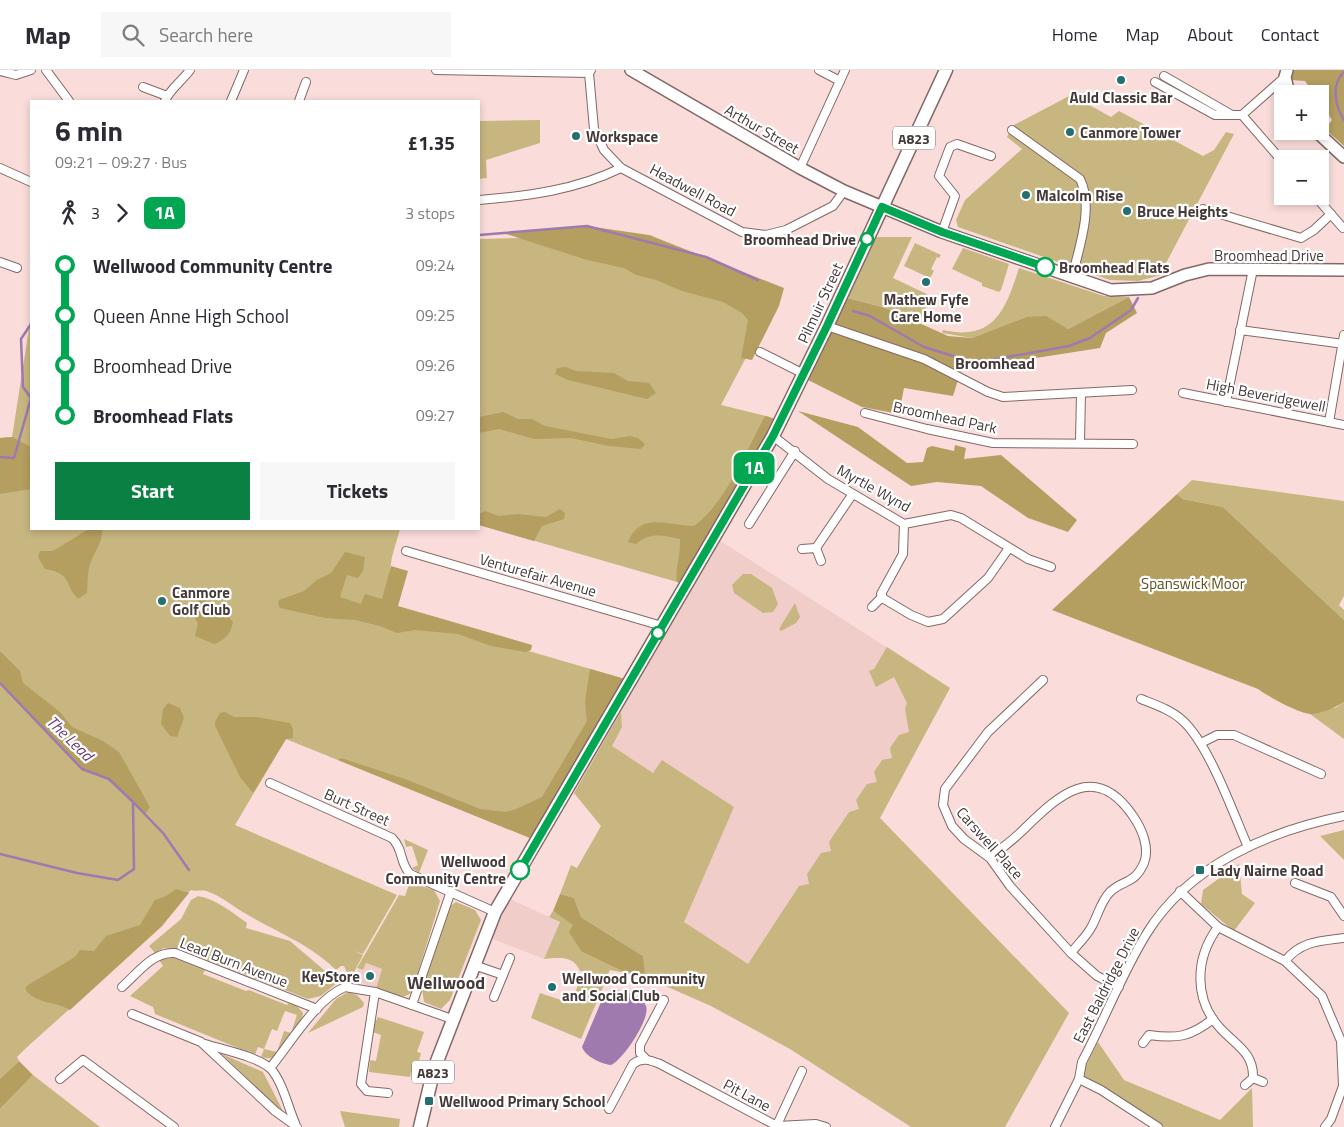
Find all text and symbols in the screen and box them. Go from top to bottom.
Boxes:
search box [101,12,451,57]
text: Map [25,17,71,53]
text: Search here [159,20,253,49]
icon: search [119,21,147,49]
text: Home [1052,21,1098,48]
text: Map [1126,21,1159,48]
text: About [1187,21,1233,48]
text: Contact [1261,21,1319,48]
marker: Auld Classic Bar [1115,74,1127,86]
map controls [1274,85,1329,205]
button: + [1274,85,1329,140]
place label: Auld Classic Bar [1069,86,1173,109]
street label: Arthur Street [720,98,804,160]
text: 6 min [55,109,123,152]
place label: Canmore Tower [1080,121,1181,144]
place label: Workspace [586,125,658,148]
road number: A823 [893,126,935,150]
marker: Canmore Tower [1064,126,1076,138]
text: £1.35 [408,128,455,157]
marker: Workspace [570,130,582,142]
text: 09:21 – 09:27 · Bus [55,150,187,174]
button: − [1274,150,1329,205]
street label: Headwell Road [646,158,740,222]
place label: Malcolm Rise [1036,184,1123,207]
marker: Malcolm Rise [1020,189,1032,201]
icon: walk [55,199,83,227]
icon: forward [108,199,136,227]
text: 1A [154,199,175,226]
place label: Bruce Heights [1137,200,1228,223]
text: 3 [91,201,100,225]
text: 3 stops [405,201,455,225]
marker: Bruce Heights [1121,205,1133,217]
place label: Broomhead Drive [744,228,856,251]
marker: Broomhead Drive [860,232,874,246]
street label: Broomhead Drive [1214,244,1324,267]
text: Wellwood Community Centre [93,251,332,280]
text: 09:24 [416,253,455,277]
place label: Broomhead Flats [1059,256,1170,279]
marker: Broomhead Flats [1035,257,1055,277]
street label: Pilmuir Street [791,258,849,347]
marker: Mathew Fyfe Care Home [920,276,932,288]
place label: Mathew Fyfe Care Home [883,288,969,328]
text: Queen Anne High School [93,301,289,330]
text: 09:25 [416,303,455,327]
text: Broomhead Drive [93,351,232,380]
district label: Broomhead [955,351,1035,375]
text: 09:26 [416,353,455,377]
street label: High Beveridgewell [1204,372,1328,418]
street label: Broomhead Park [891,395,999,439]
text: Broomhead Flats [93,401,233,430]
text: 09:27 [416,403,455,427]
line badge: 1A [732,452,776,484]
text: 1A [744,454,764,481]
street label: Myrtle Wynd [833,458,915,518]
button: Start [55,462,250,520]
button: Tickets [260,462,455,520]
street label: Venturefair Avenue [477,547,599,603]
park label: Spanswick Moor [1141,572,1245,595]
place label: Canmore Golf Club [172,581,231,621]
marker: Canmore Golf Club [156,595,168,607]
unlabelled marker [651,626,665,640]
water label: The Lead [41,710,100,768]
street label: Burt Street [321,782,394,832]
street label: Carswell Place [951,802,1029,884]
place label: Wellwood Community Centre [385,850,506,890]
place label: Lady Nairne Road [1210,859,1324,882]
marker: Wellwood Community Centre [510,860,530,880]
marker: Lady Nairne Road [1194,864,1206,876]
street label: East Baldridge Drive [1067,923,1145,1047]
street label: Lead Burn Avenue [177,931,291,993]
place label: KeyStore [302,965,360,988]
place label: Wellwood Community and Social Club [562,967,706,1007]
district label: Wellwood [407,969,485,996]
marker: KeyStore [364,970,376,982]
marker: Wellwood Community and Social Club [546,981,558,993]
road number: A823 [412,1060,454,1084]
street label: Pit Lane [719,1073,775,1117]
place label: Wellwood Primary School [439,1090,606,1113]
marker: Wellwood Primary School [423,1095,435,1107]

